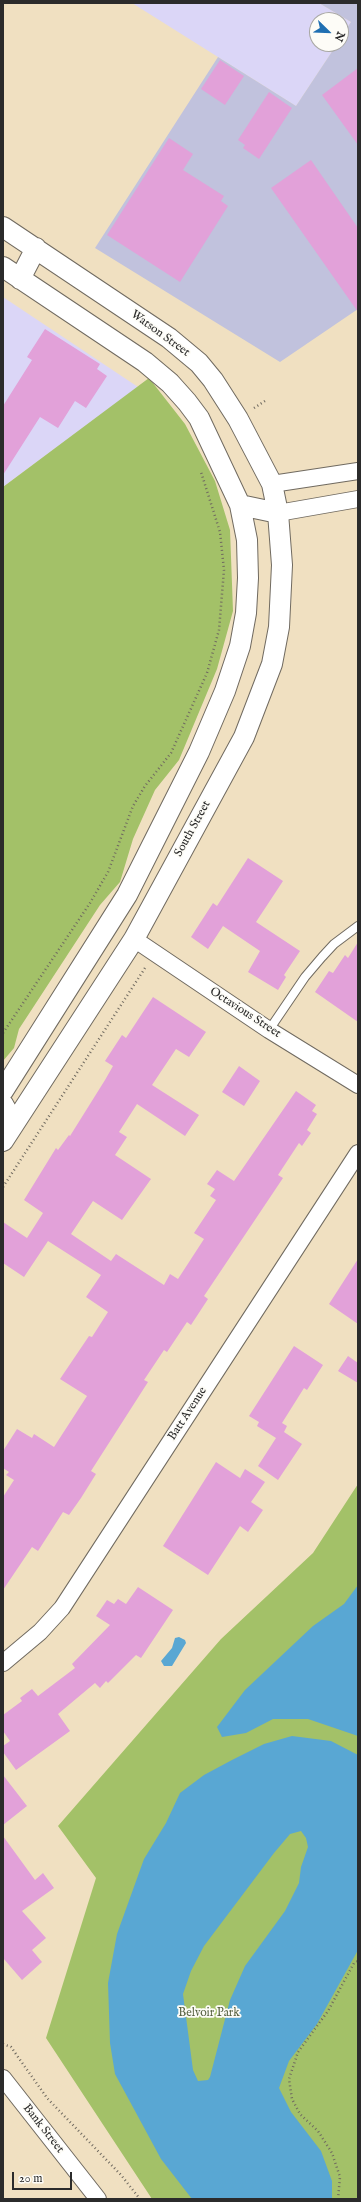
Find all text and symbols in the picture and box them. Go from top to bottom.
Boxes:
north arrow [309,12,349,52]
text: N [331,29,347,43]
street label: Watson Street [128,308,192,360]
street label: South Street [172,799,214,859]
street label: Octavious Street [207,985,283,1041]
street label: Batt Avenue [165,1385,211,1443]
park label: Belvoir Park [178,2007,240,2021]
street label: Bank Street [19,2102,67,2156]
scale bar [14,2164,74,2190]
text: 20 m [19,2171,42,2186]

